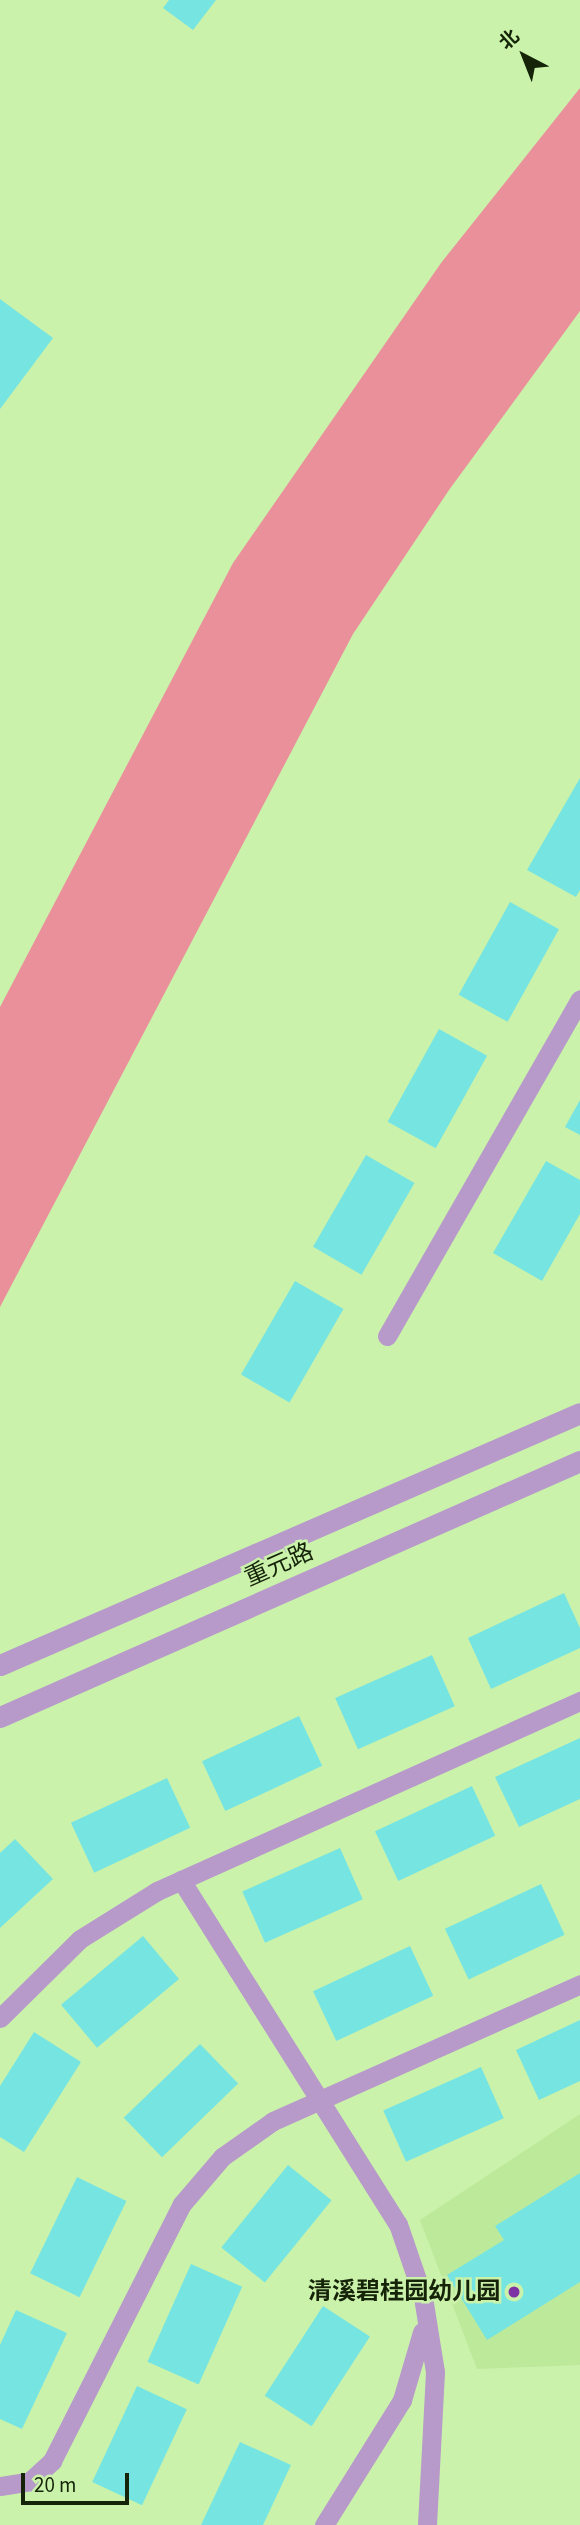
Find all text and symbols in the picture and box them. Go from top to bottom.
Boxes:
north arrow [489,21,559,91]
text: 北 [494,24,526,56]
street label: 重元路 [240,1537,318,1593]
place label: 清溪碧桂园幼儿园 [308,2278,500,2306]
marker: 清溪碧桂园幼儿园 [506,2284,522,2300]
scale bar [24,2458,133,2502]
text: 20 m [34,2470,76,2500]

